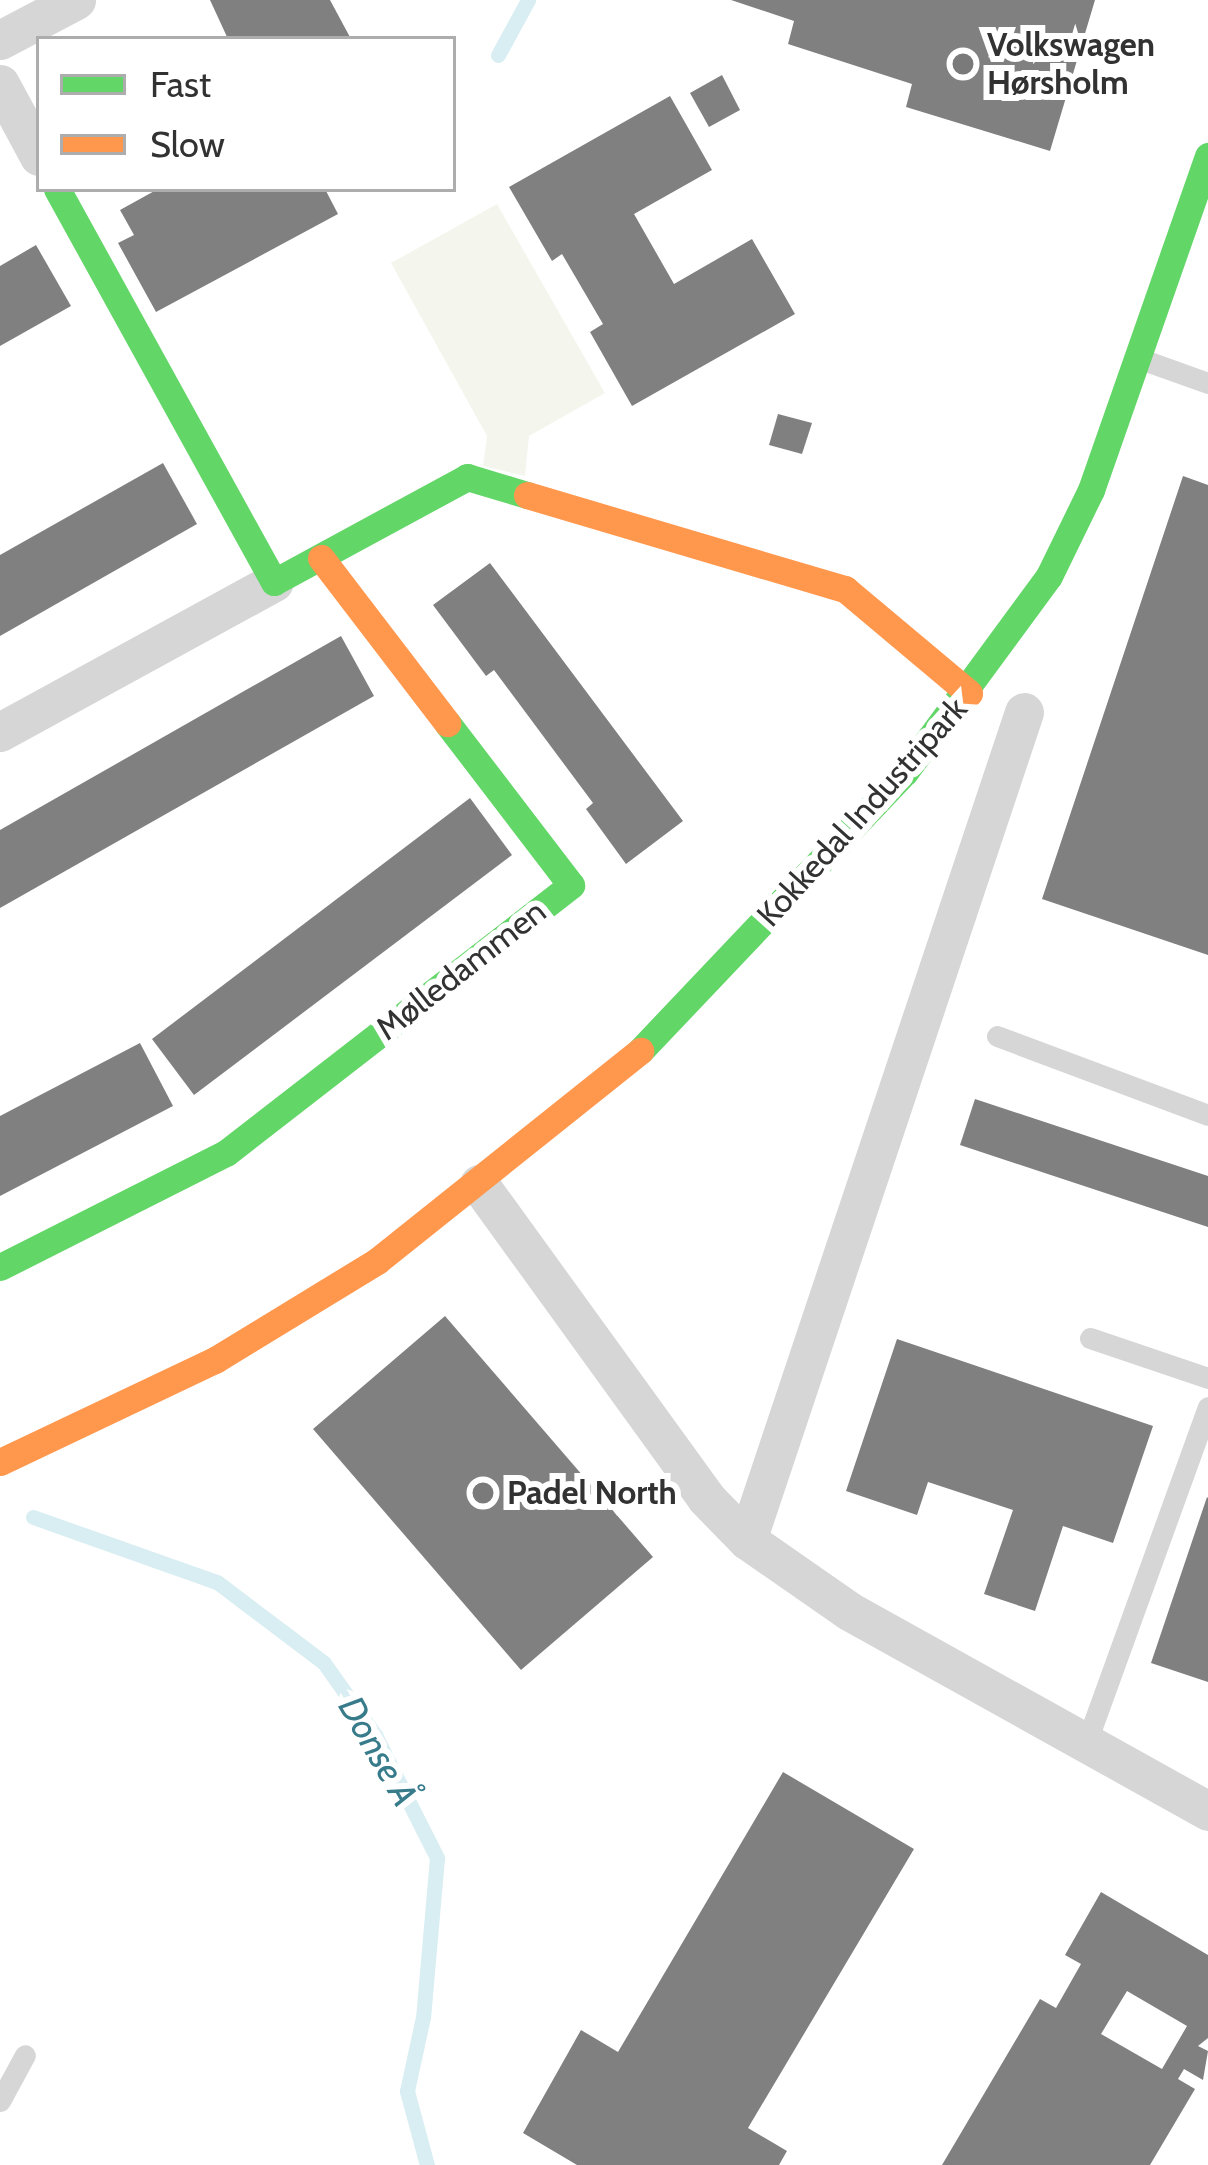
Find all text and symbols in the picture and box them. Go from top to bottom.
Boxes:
place label: Volkswagen Hørsholm [987,25,1155,103]
legend [36,36,456,192]
marker: Volkswagen Hørsholm [950,51,976,77]
text: Fast [150,62,211,106]
text: Slow [150,122,225,166]
street label: Kokkedal Industripark [749,689,975,935]
street label: Mølledammen [368,892,554,1048]
place label: Padel North [507,1473,677,1513]
marker: Padel North [470,1480,496,1506]
water label: Donse Å [329,1688,427,1814]

